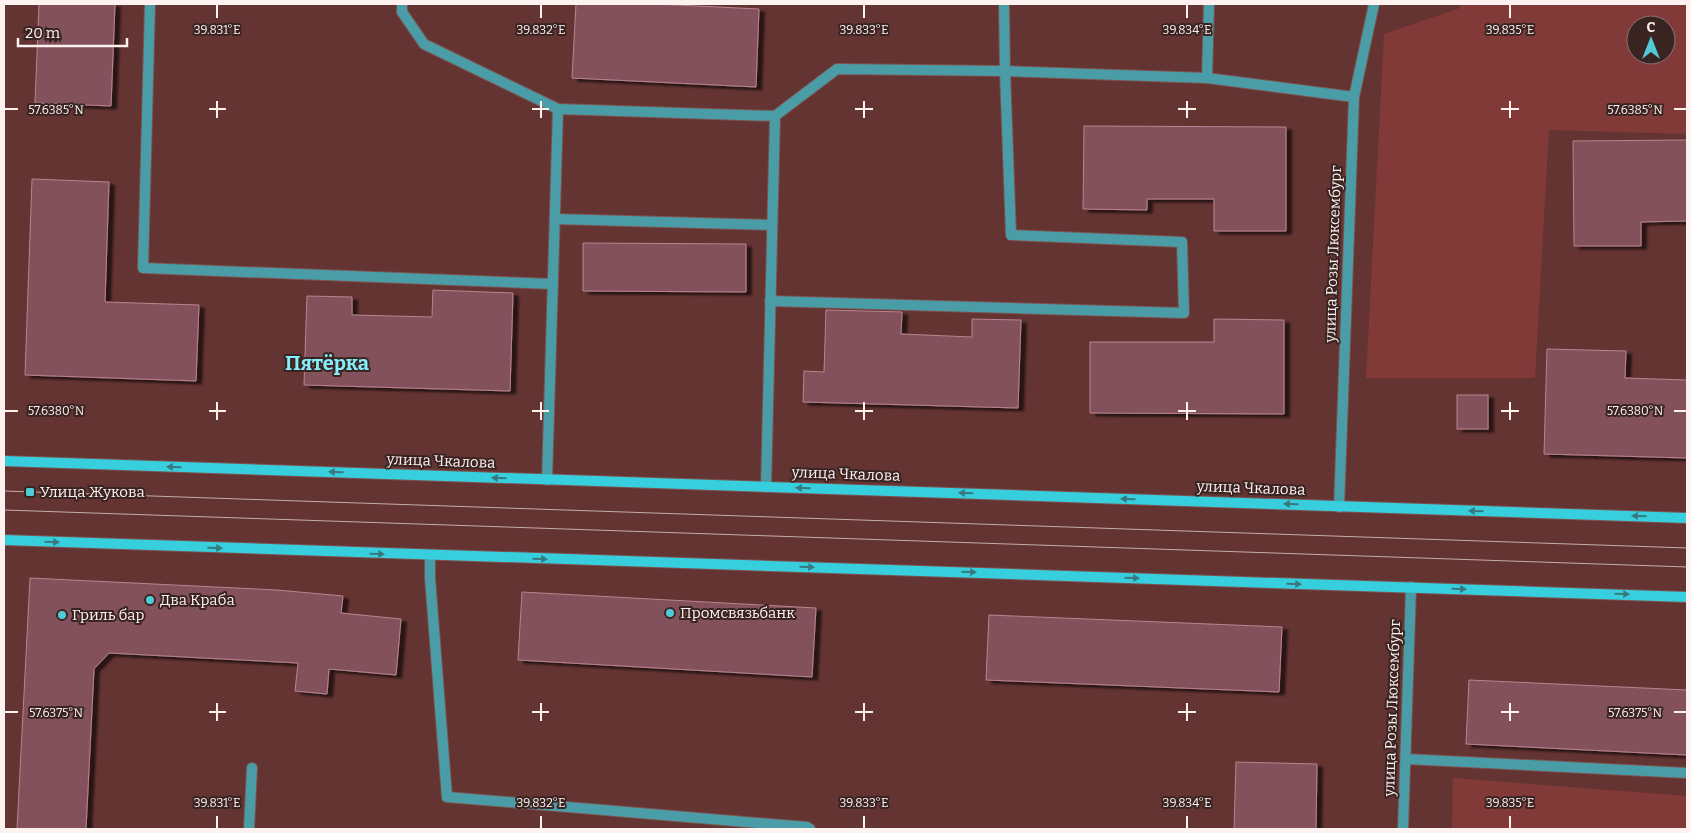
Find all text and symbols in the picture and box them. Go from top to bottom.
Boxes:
scale bar [18,15,126,47]
north arrow [1626,15,1676,65]
text: С [1647,19,1656,36]
text: 39.831°E [194,23,240,37]
text: 39.832°E [517,23,565,37]
text: 39.833°E [839,23,889,37]
text: 39.834°E [1163,23,1211,37]
text: 39.835°E [1486,23,1534,37]
text: 20 m [25,24,61,42]
text: 57.6385°N [28,103,84,117]
text: 57.6385°N [1607,103,1663,117]
street label: улица Розы Люксембург [1321,165,1345,344]
district label: Пятёрка [285,351,369,375]
text: 57.6380°N [28,404,85,418]
text: 57.6380°N [1607,404,1664,418]
street label: улица Чкалова [385,450,496,472]
one-way arrow [166,463,182,471]
street label: улица Чкалова [790,463,901,485]
one-way arrow [328,468,344,476]
one-way arrow [490,474,506,482]
street label: улица Чкалова [1195,477,1306,499]
place label: Улица Жукова [40,483,145,501]
one-way arrow [795,484,811,492]
marker: Улица Жукова [24,486,36,498]
one-way arrow [958,489,974,497]
one-way arrow [1120,495,1136,503]
one-way arrow [1282,500,1298,508]
one-way arrow [1468,507,1484,515]
one-way arrow [1630,512,1646,520]
one-way arrow [45,538,61,546]
one-way arrow [207,544,223,552]
one-way arrow [370,550,386,558]
one-way arrow [532,555,548,563]
one-way arrow [799,563,815,571]
one-way arrow [962,569,978,577]
one-way arrow [1124,574,1140,582]
one-way arrow [1286,580,1302,588]
one-way arrow [1452,585,1468,593]
place label: Два Краба [160,591,235,609]
one-way arrow [1614,591,1630,599]
marker: Два Краба [144,594,156,606]
place label: Промсвязьбанк [680,604,795,622]
place label: Гриль бар [72,606,145,624]
marker: Промсвязьбанк [664,607,676,619]
marker: Гриль бар [56,609,68,621]
street label: улица Розы Люксембург [1380,619,1404,798]
text: 57.6375°N [29,706,84,720]
text: 57.6375°N [1608,706,1663,720]
text: 39.831°E [194,796,240,810]
text: 39.832°E [517,796,565,810]
text: 39.833°E [839,796,889,810]
text: 39.834°E [1163,796,1211,810]
text: 39.835°E [1486,796,1534,810]

